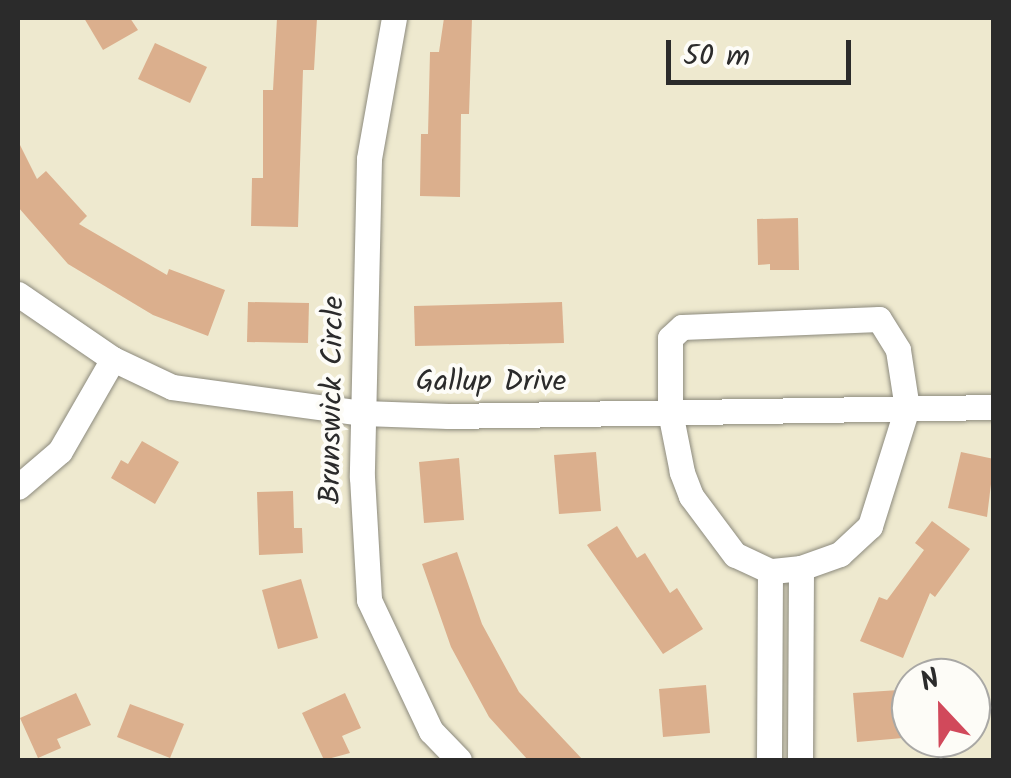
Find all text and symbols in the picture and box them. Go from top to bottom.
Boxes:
scale bar [671,20,856,82]
text: 50 m [683,33,750,81]
street label: Brunswick Circle [313,296,353,504]
street label: Gallup Drive [416,364,566,400]
text: N [914,657,947,706]
north arrow [891,658,991,758]

